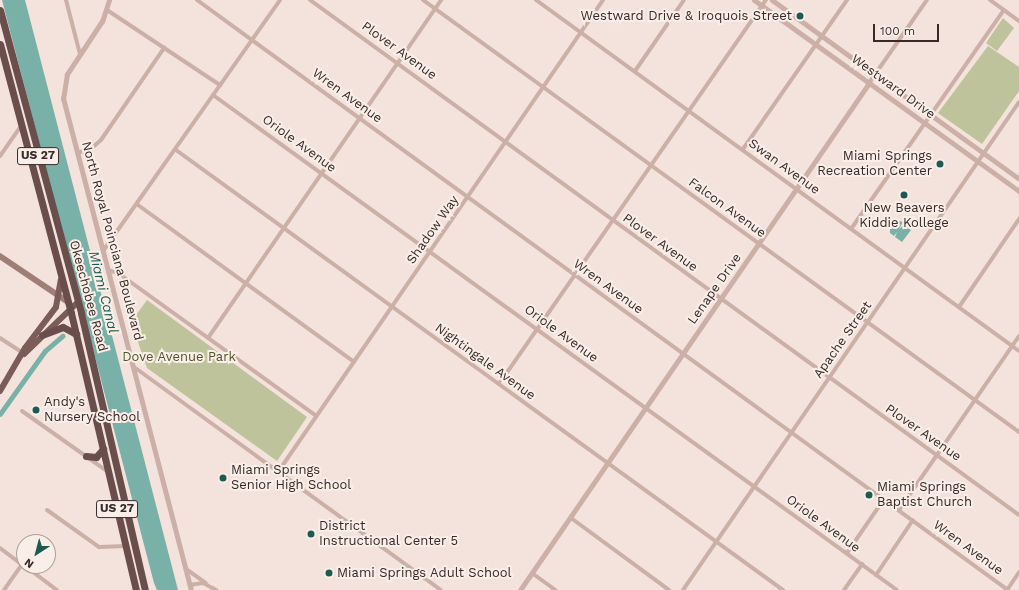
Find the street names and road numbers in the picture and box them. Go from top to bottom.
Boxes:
street label: Plover Avenue [358,18,440,84]
street label: Westward Drive [848,51,938,123]
street label: Wren Avenue [309,65,385,127]
street label: Oriole Avenue [259,112,339,176]
street label: Swan Avenue [745,136,823,198]
street label: North Royal Poinciana Boulevard [78,139,146,343]
road number: US 27 [17,146,59,166]
street label: Falcon Avenue [685,175,769,241]
street label: Shadow Way [404,193,462,267]
street label: Plover Avenue [619,210,701,276]
street label: Okeechobee Road [66,239,110,353]
street label: Lenape Drive [685,251,745,327]
street label: Wren Avenue [570,256,646,318]
street label: Apache Street [811,298,875,382]
street label: Oriole Avenue [521,302,601,366]
street label: Nightingale Avenue [431,320,539,404]
street label: Plover Avenue [882,401,964,465]
street label: Oriole Avenue [783,492,863,556]
road number: US 27 [96,499,138,519]
street label: Wren Avenue [930,517,1006,579]

